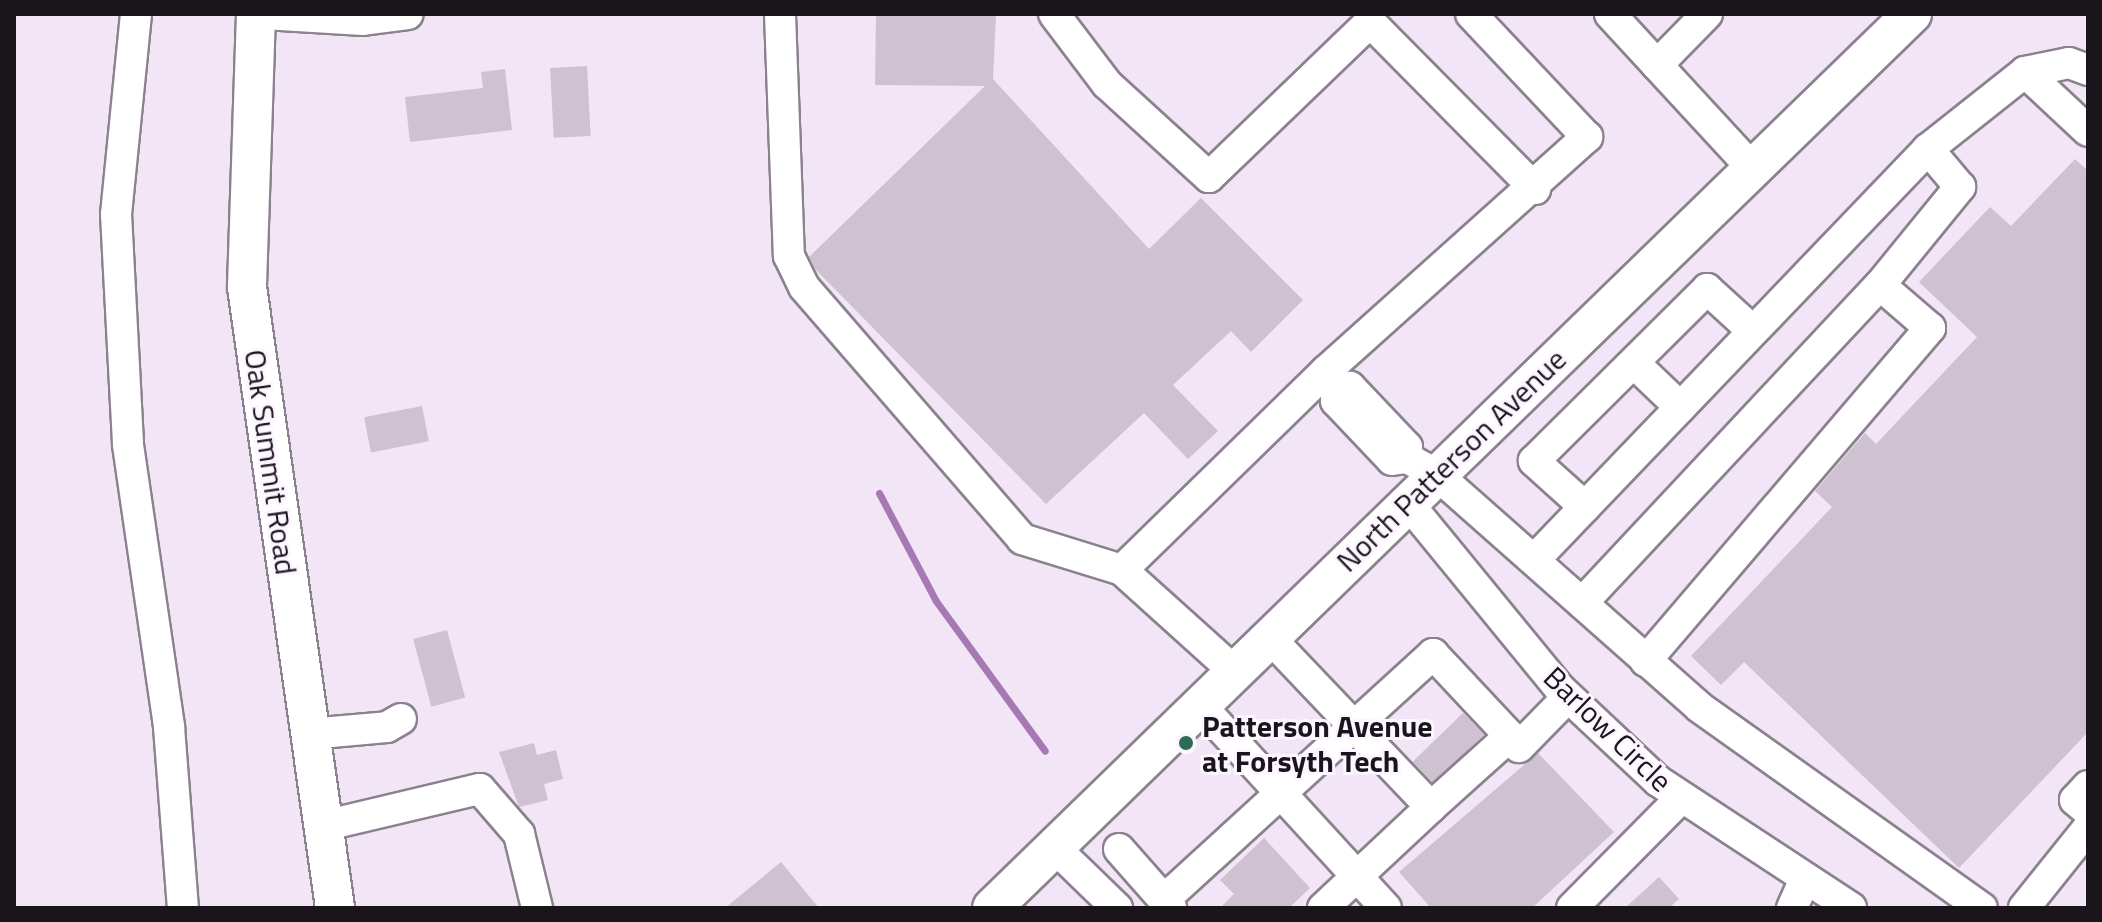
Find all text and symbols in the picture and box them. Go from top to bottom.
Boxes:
street label: North Patterson Avenue [1329,341,1573,579]
street label: Oak Summit Road [237,347,305,577]
street label: Barlow Circle [1536,659,1680,799]
place label: Patterson Avenue at Forsyth Tech [1202,708,1433,778]
marker: Patterson Avenue at Forsyth Tech [1177,734,1195,752]

